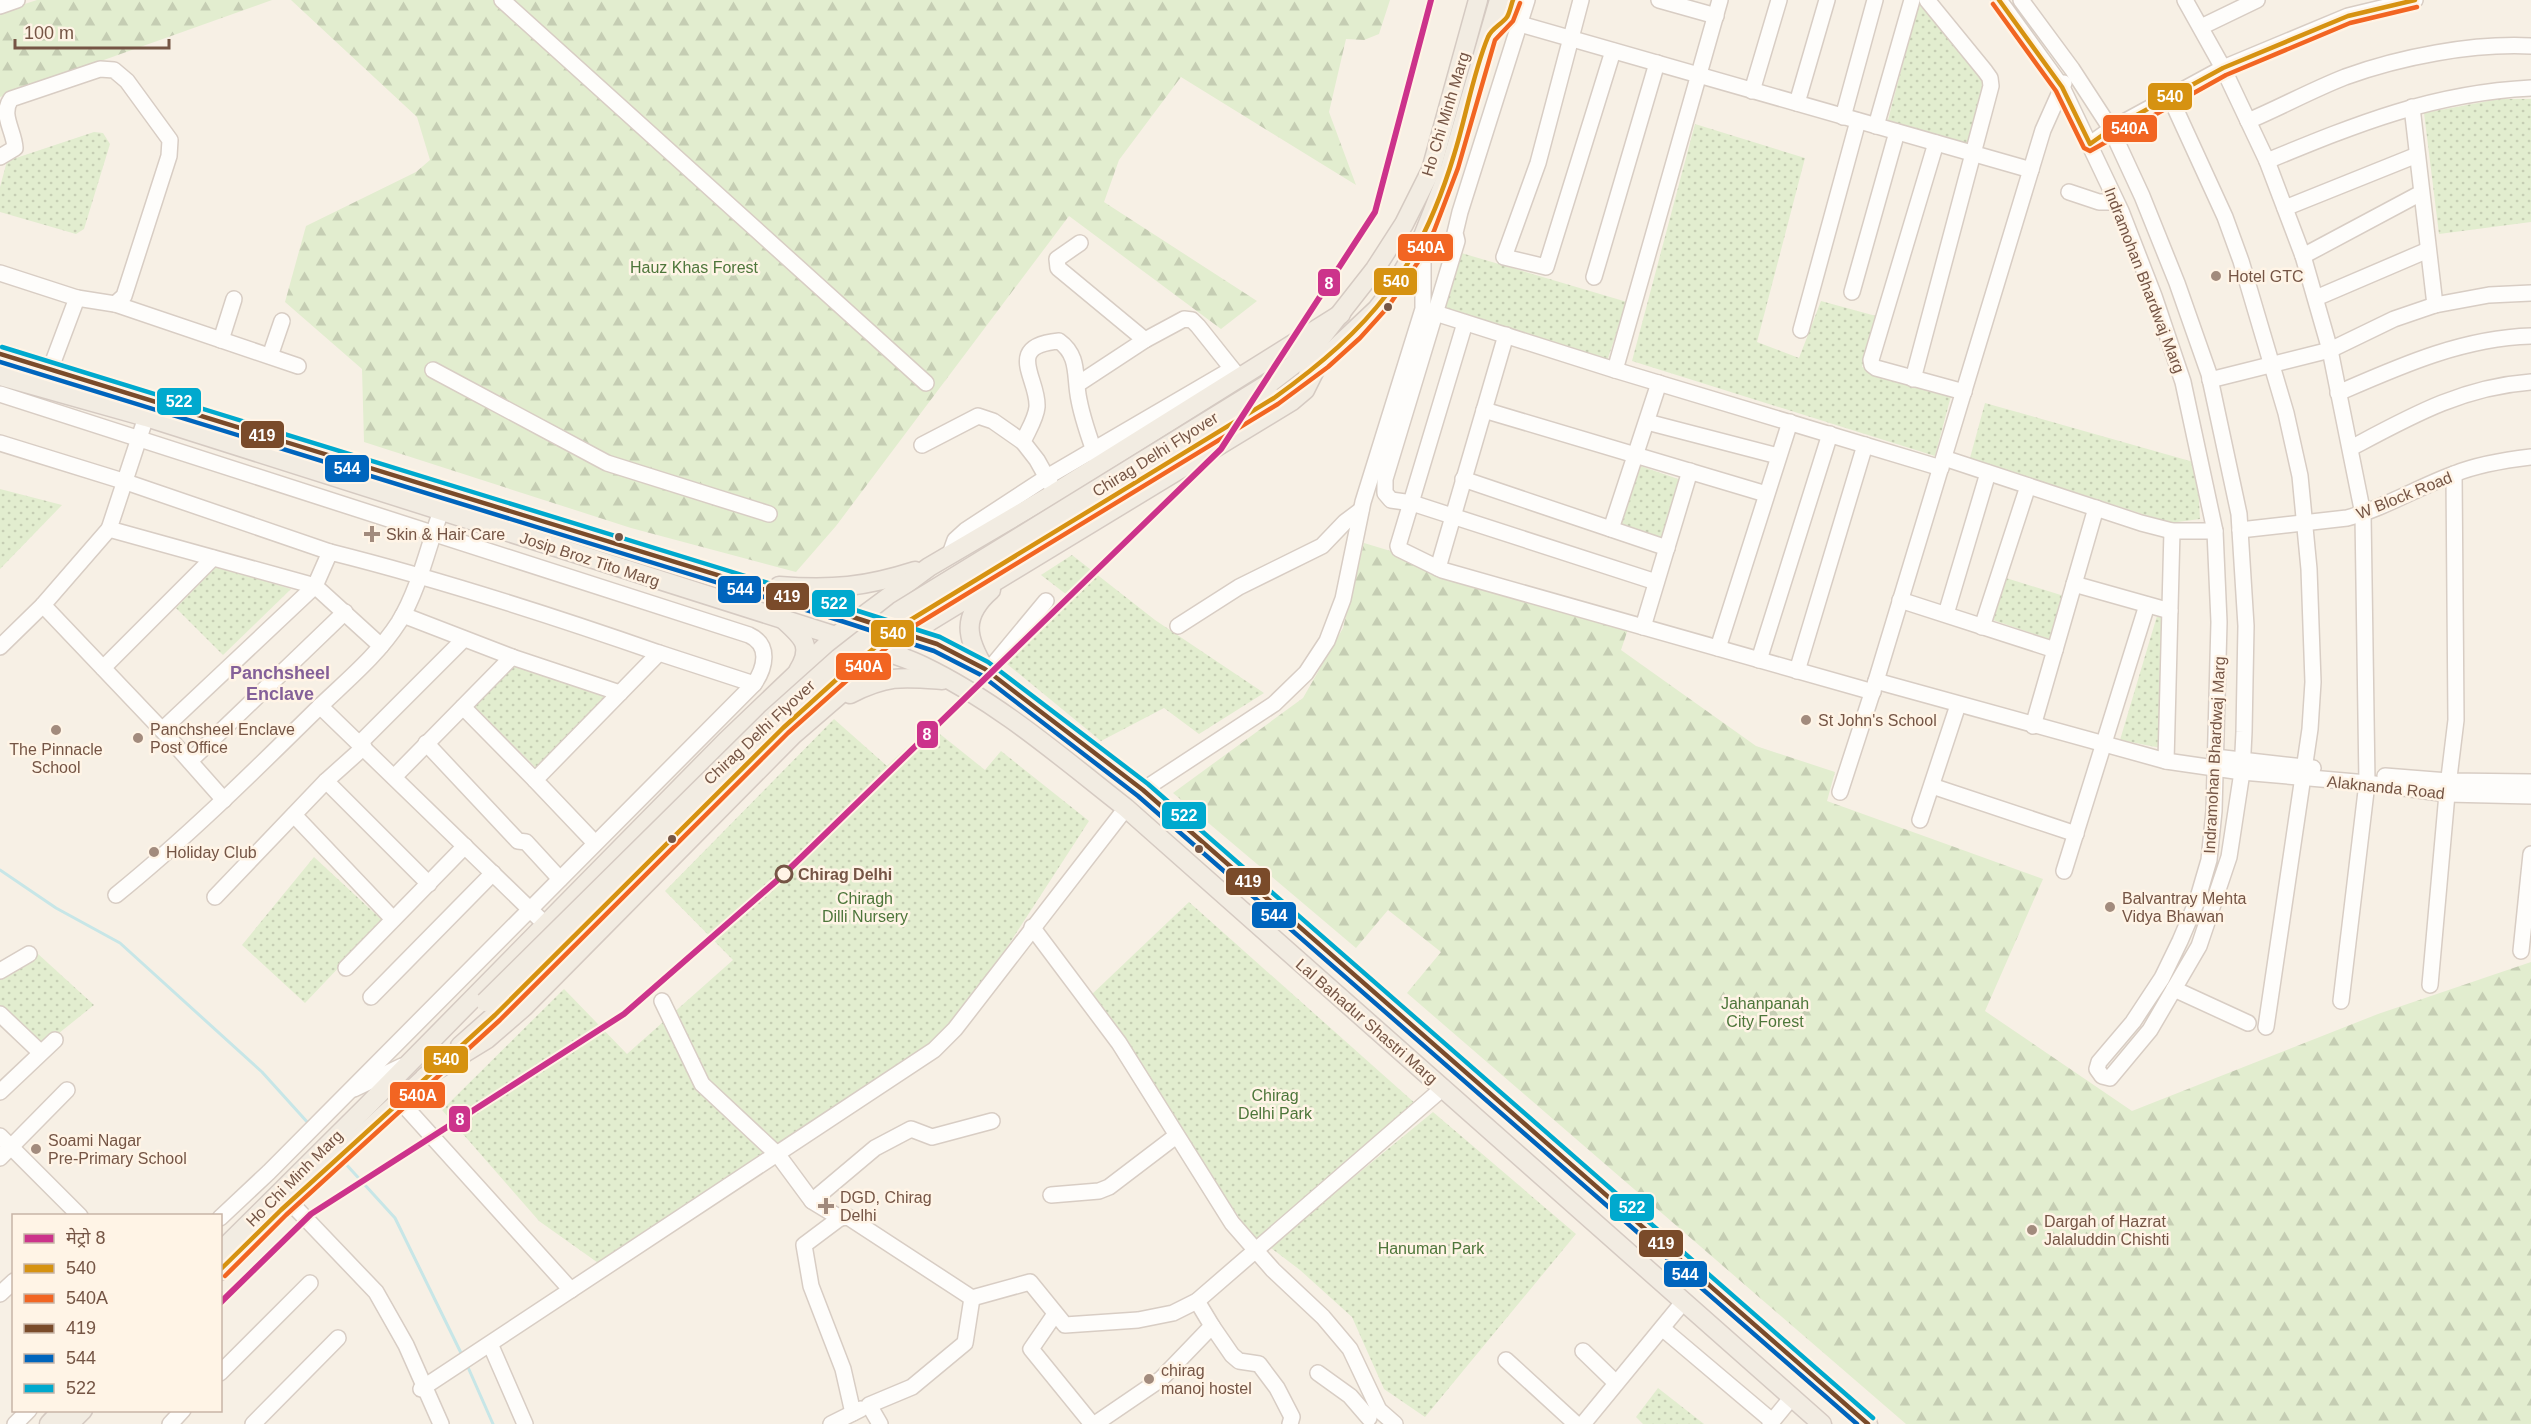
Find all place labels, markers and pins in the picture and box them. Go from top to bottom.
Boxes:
place label: Hotel GTC [2228,268,2304,285]
marker: Hotel GTC [2209,269,2223,283]
unlabelled marker [1382,301,1394,313]
marker: Skin & Hair Care [363,525,381,543]
place label: Skin & Hair Care [386,526,505,543]
unlabelled marker [613,531,625,543]
place label: St John's School [1818,712,1937,729]
marker: St John's School [1799,713,1813,727]
place label: Panchsheel Enclave Post Office [150,721,295,756]
marker: The Pinnacle School [49,723,63,737]
marker: Panchsheel Enclave Post Office [131,731,145,745]
place label: The Pinnacle School [9,741,103,776]
unlabelled marker [666,833,678,845]
unlabelled marker [1193,843,1205,855]
place label: Holiday Club [166,844,257,861]
marker: Holiday Club [147,845,161,859]
marker: Chirag Delhi [775,865,793,883]
place label: Chirag Delhi [798,866,892,883]
place label: Balvantray Mehta Vidya Bhawan [2122,890,2247,925]
marker: Balvantray Mehta Vidya Bhawan [2103,900,2117,914]
place label: Soami Nagar Pre-Primary School [48,1132,187,1167]
marker: Soami Nagar Pre-Primary School [29,1142,43,1156]
place label: DGD, Chirag Delhi [840,1189,932,1224]
marker: DGD, Chirag Delhi [817,1197,835,1215]
place label: Dargah of Hazrat Jalaluddin Chishti [2044,1213,2169,1248]
marker: Dargah of Hazrat Jalaluddin Chishti [2025,1223,2039,1237]
place label: chirag manoj hostel [1161,1362,1252,1397]
marker: chirag manoj hostel [1142,1372,1156,1386]

